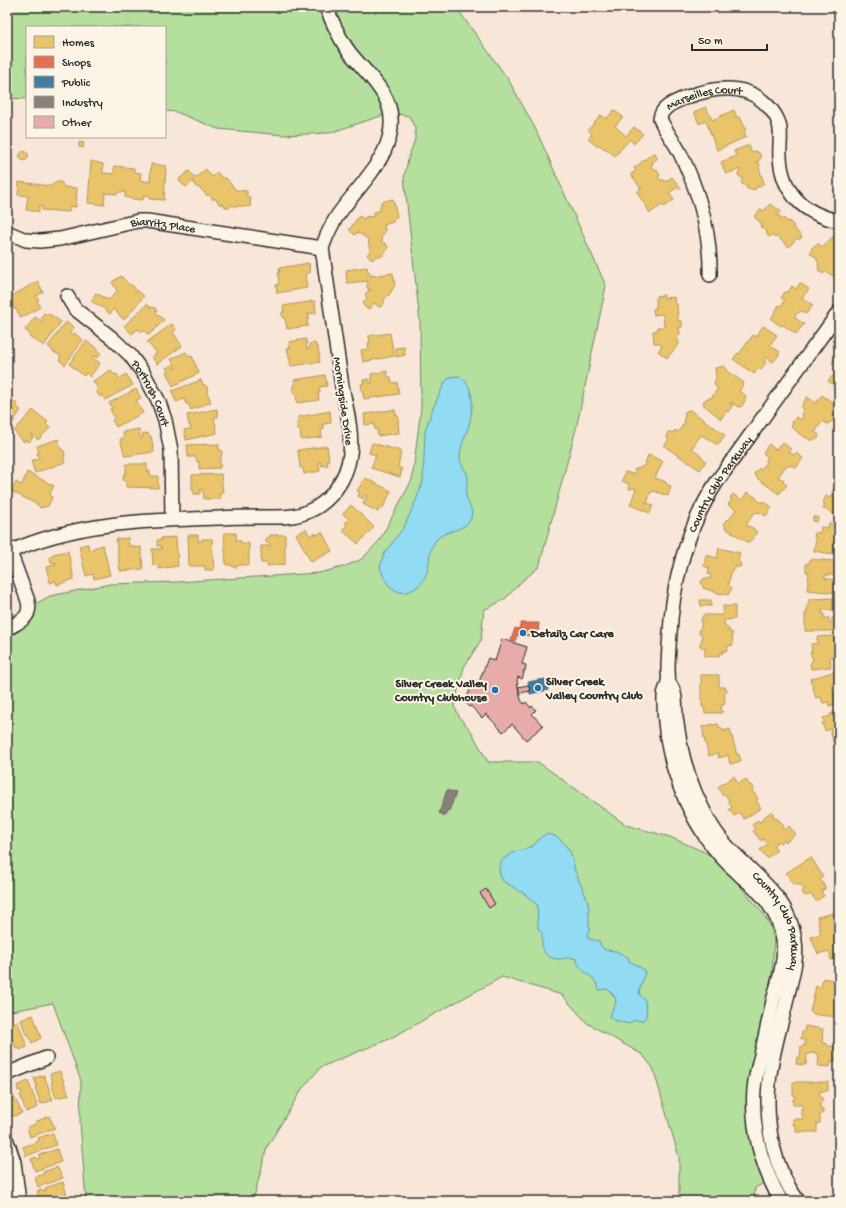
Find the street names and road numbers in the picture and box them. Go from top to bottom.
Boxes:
street label: Marseilles Court [664,84,744,114]
street label: Biarritz Place [128,216,197,238]
street label: Morningside Drive [329,356,355,447]
street label: Portrush Court [127,357,171,429]
street label: Country Club Parkway [687,434,756,535]
street label: Country Club Parkway [748,869,801,972]

